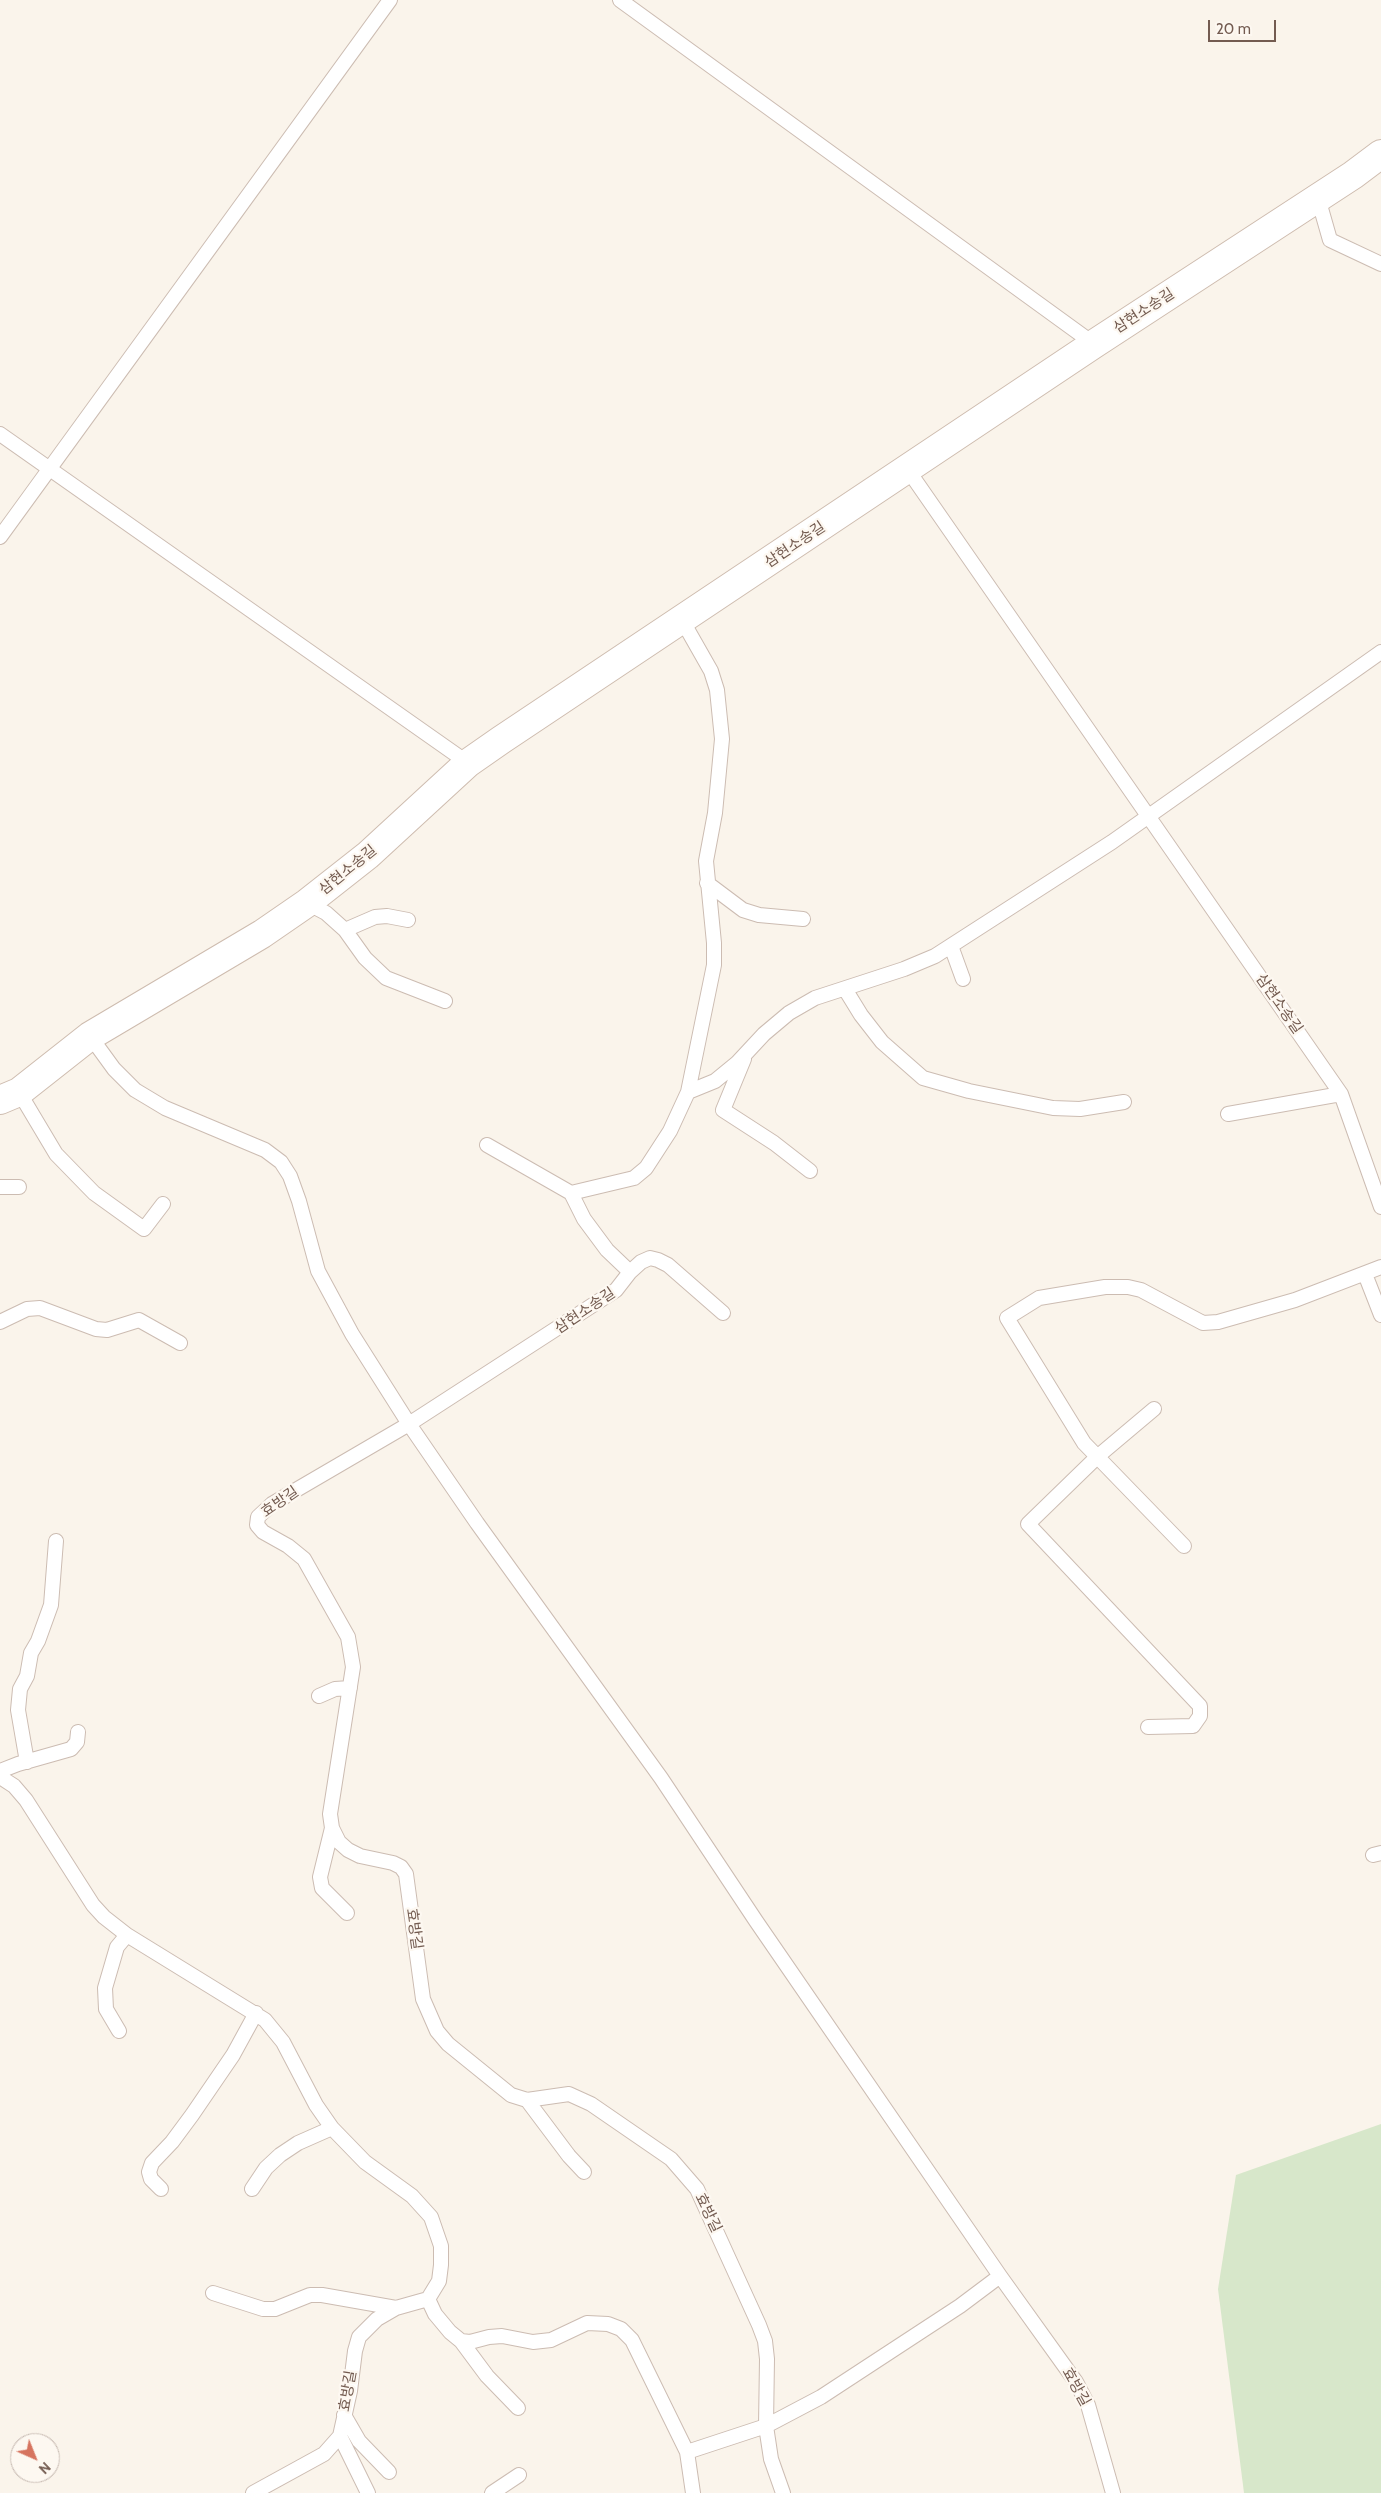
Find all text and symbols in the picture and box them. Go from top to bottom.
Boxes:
scale bar [1211,10,1278,42]
text: 20 m [1216,20,1251,38]
street label: 삼현소송길 [1110,285,1178,337]
street label: 삼현소송길 [761,518,829,572]
street label: 삼현소송길 [316,841,380,899]
street label: 삼현소송길 [1252,971,1306,1037]
street label: 삼현소송길 [551,1284,619,1338]
street label: 효방길 [258,1483,302,1521]
street label: 효방길 [402,1907,426,1951]
street label: 효방길 [691,2190,725,2236]
street label: 효방길 [1058,2365,1094,2409]
street label: 효방길 [336,2369,360,2413]
north arrow [10,2433,60,2483]
text: N [35,2458,55,2478]

